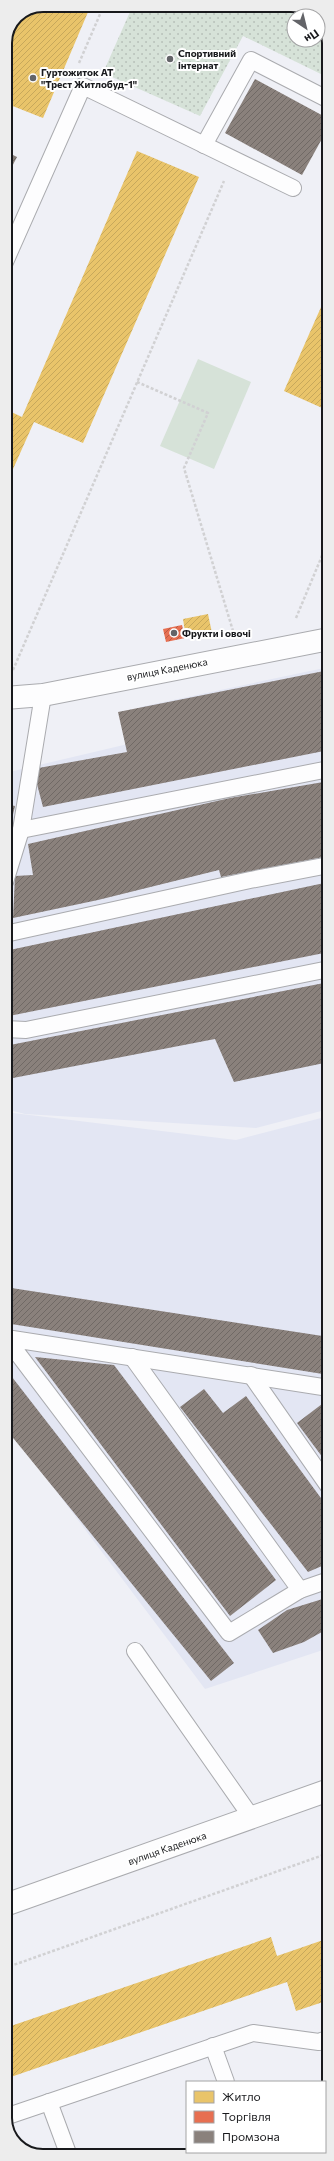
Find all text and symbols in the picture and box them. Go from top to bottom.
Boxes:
north arrow [286,8,326,48]
text: Пн [302,27,322,46]
place label: Спортивний інтернат [178,47,236,71]
marker: Спортивний інтернат [165,54,175,64]
place label: Гуртожиток АТ "Трест Житлобуд-1" [41,66,137,90]
marker: Гуртожиток АТ "Трест Житлобуд-1" [28,73,38,83]
place label: Фрукти і овочі [182,627,251,639]
marker: Фрукти і овочі [169,628,179,638]
street label: вулиця Каденюка [126,655,208,683]
street label: вулиця Каденюка [126,1829,208,1867]
legend [186,2081,326,2153]
text: Житло [222,2089,261,2103]
text: Торгівля [222,2109,271,2123]
text: Промзона [222,2129,280,2143]

